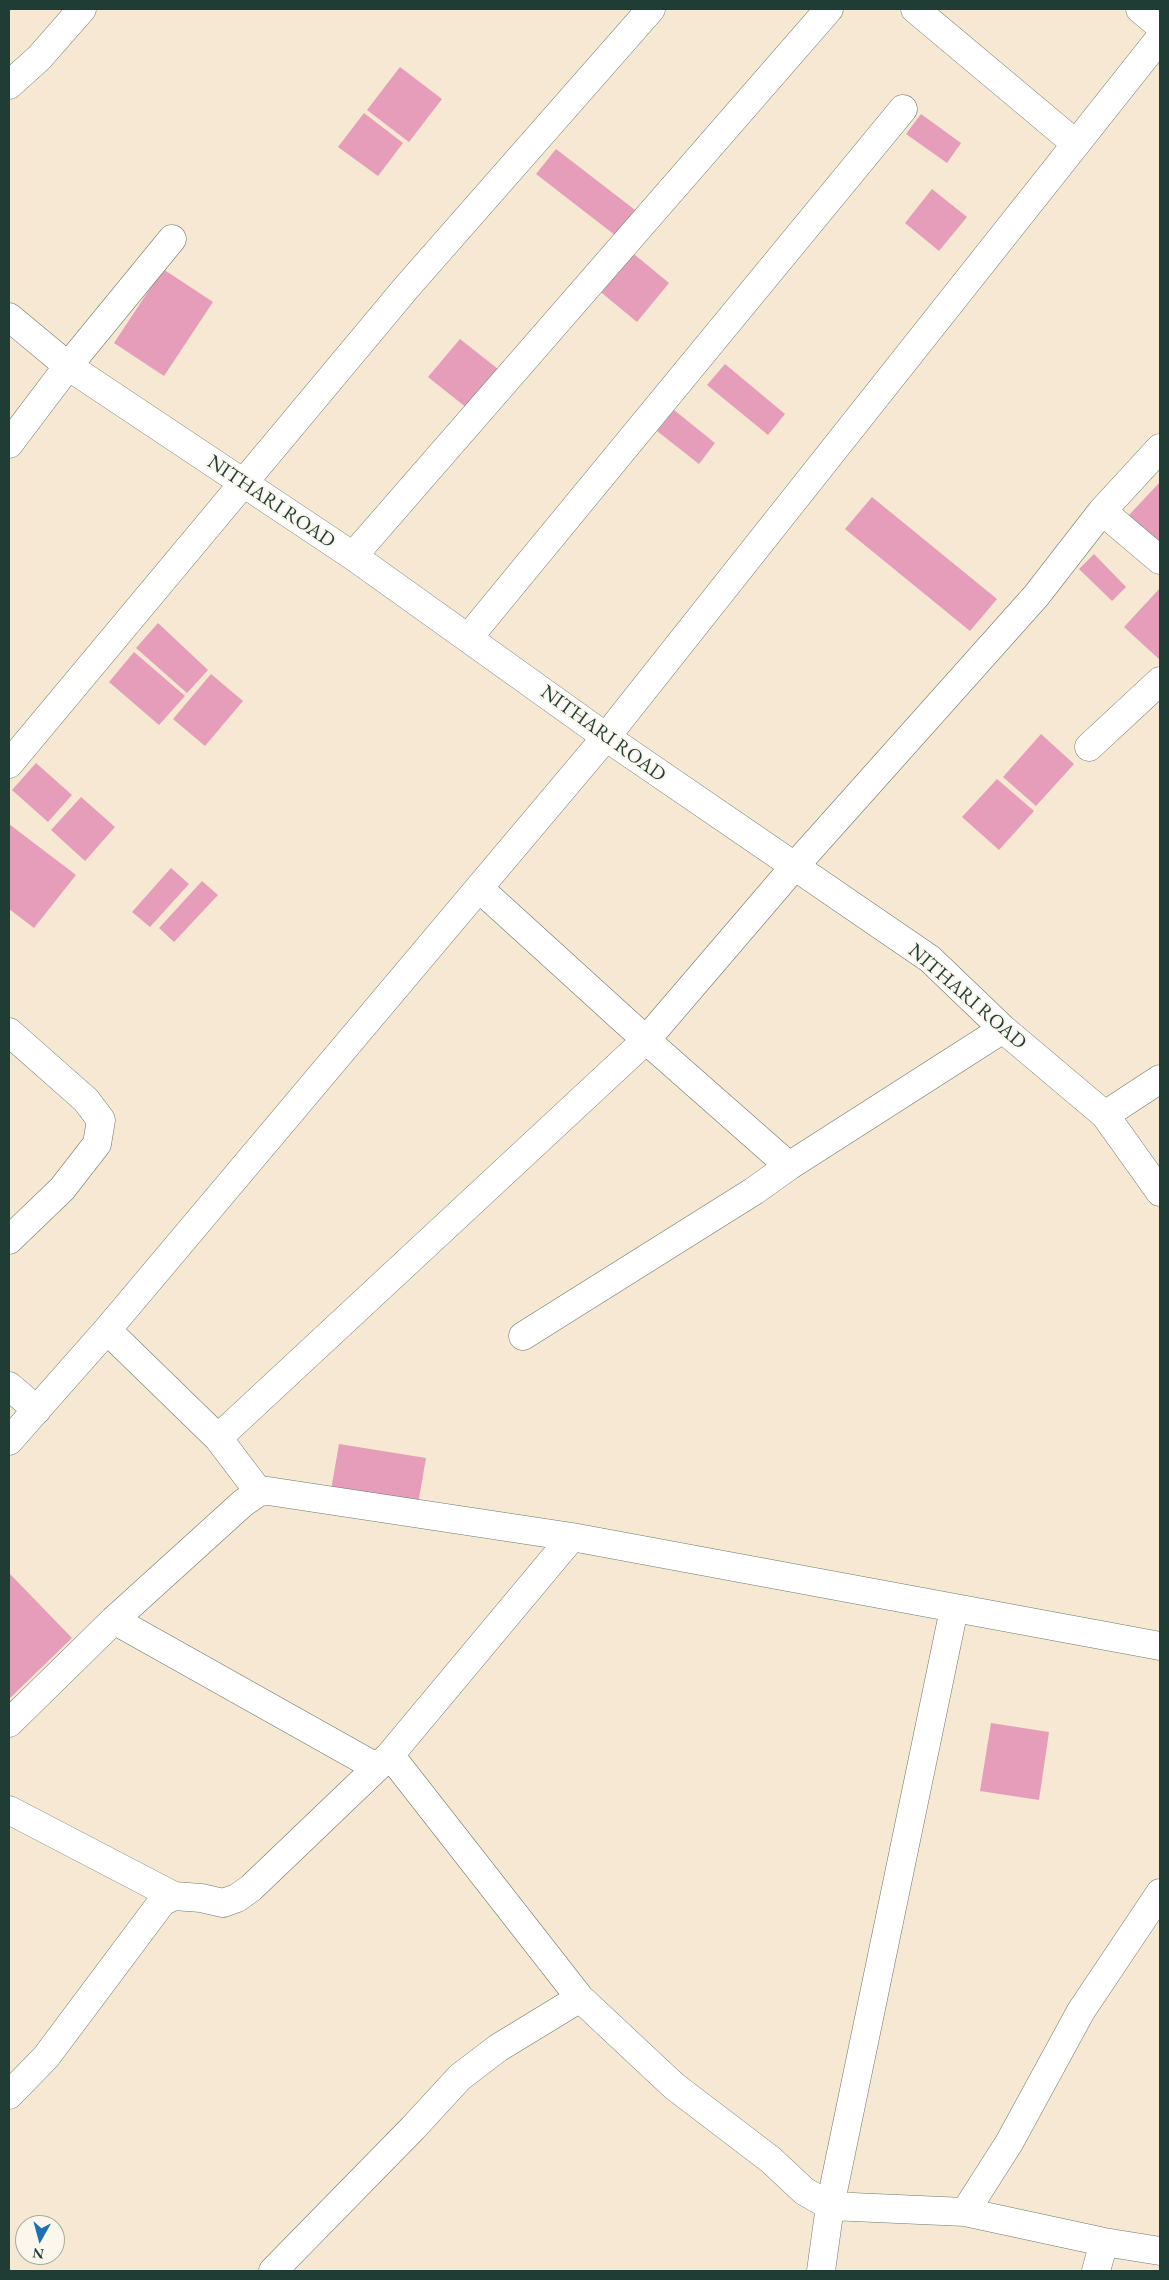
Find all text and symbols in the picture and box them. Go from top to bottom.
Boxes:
street label: NITHARI ROAD [203,450,339,554]
street label: NITHARI ROAD [536,681,670,787]
street label: NITHARI ROAD [903,939,1031,1055]
north arrow [15,2215,65,2265]
text: N [32,2244,45,2264]

